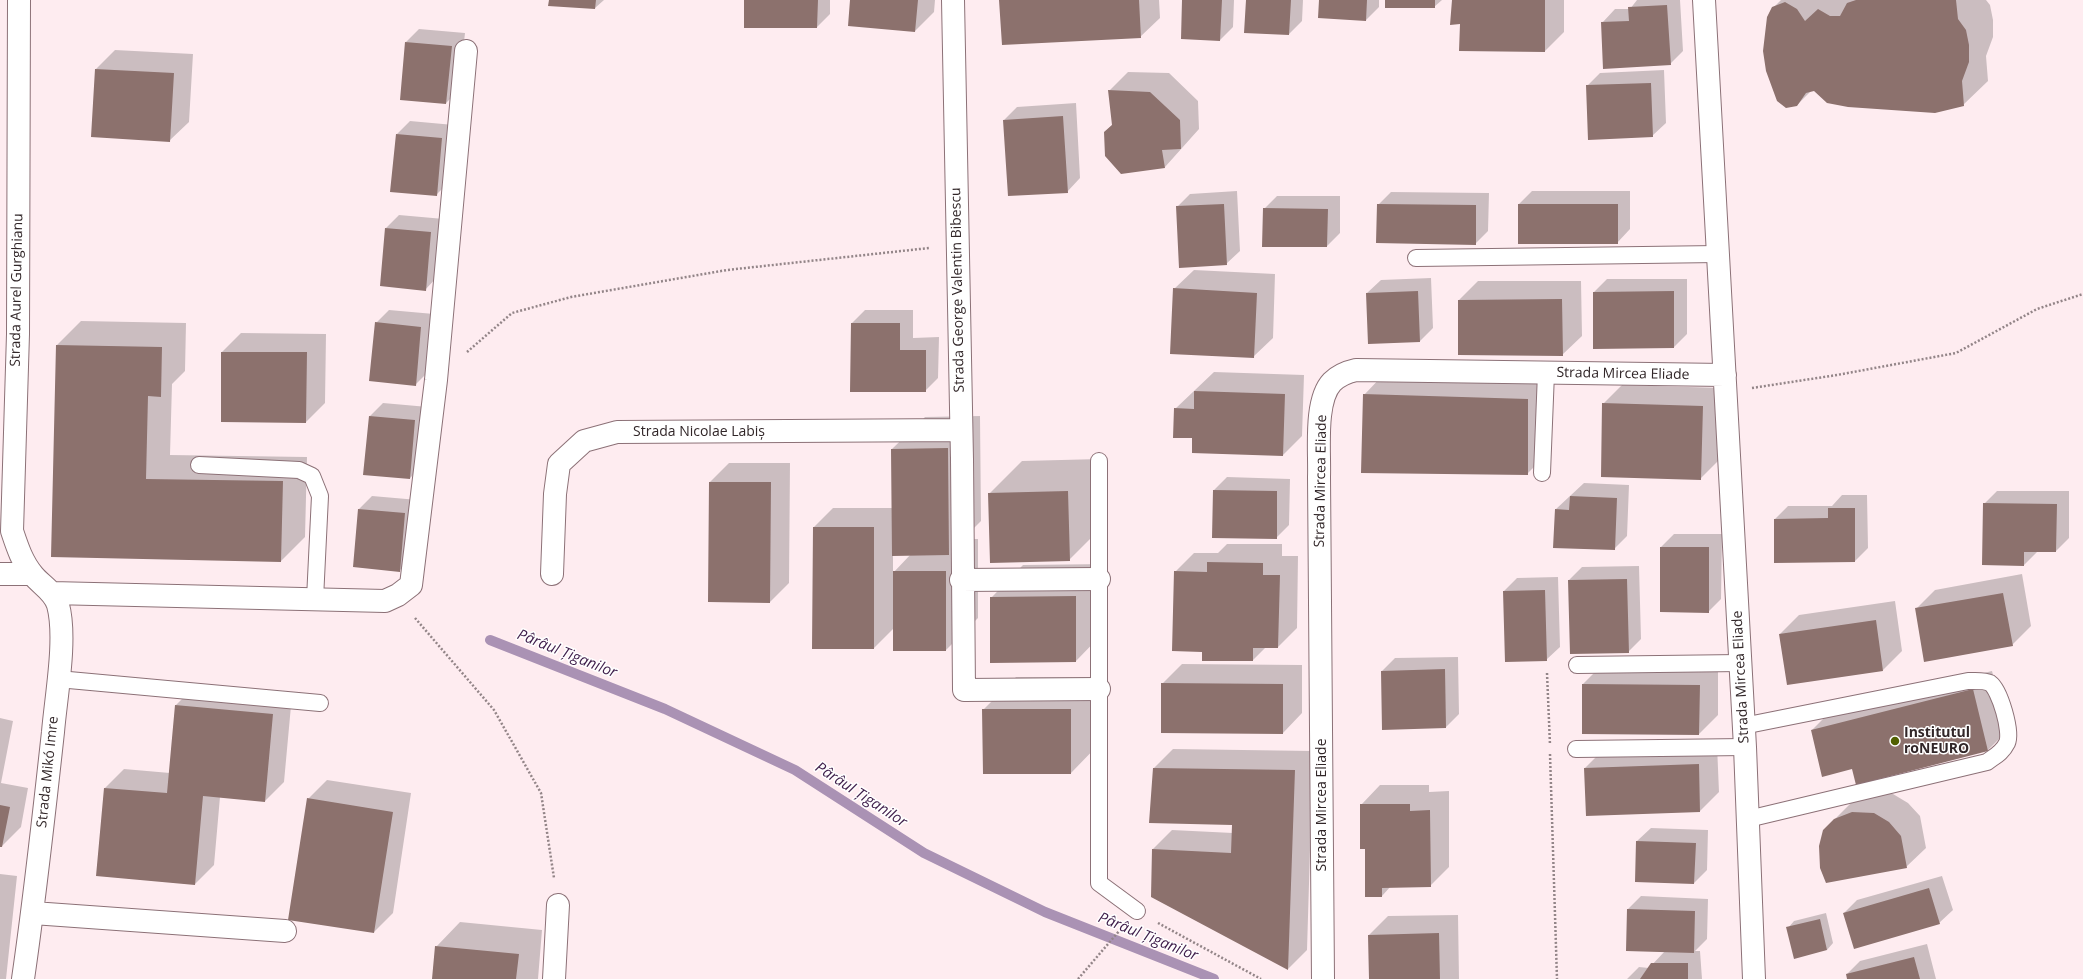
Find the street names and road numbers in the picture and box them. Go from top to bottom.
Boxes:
street label: Strada George Valentin Bibescu [948,187,968,393]
street label: Strada Aurel Gurghianu [7,213,27,367]
street label: Strada Mircea Eliade [1556,364,1690,384]
street label: Strada Mircea Eliade [1311,414,1331,548]
street label: Strada Nicolae Labiș [633,424,765,440]
street label: Strada Mircea Eliade [1729,610,1753,744]
street label: Strada Mikó Imre [34,715,62,829]
street label: Strada Mircea Eliade [1314,738,1330,872]

